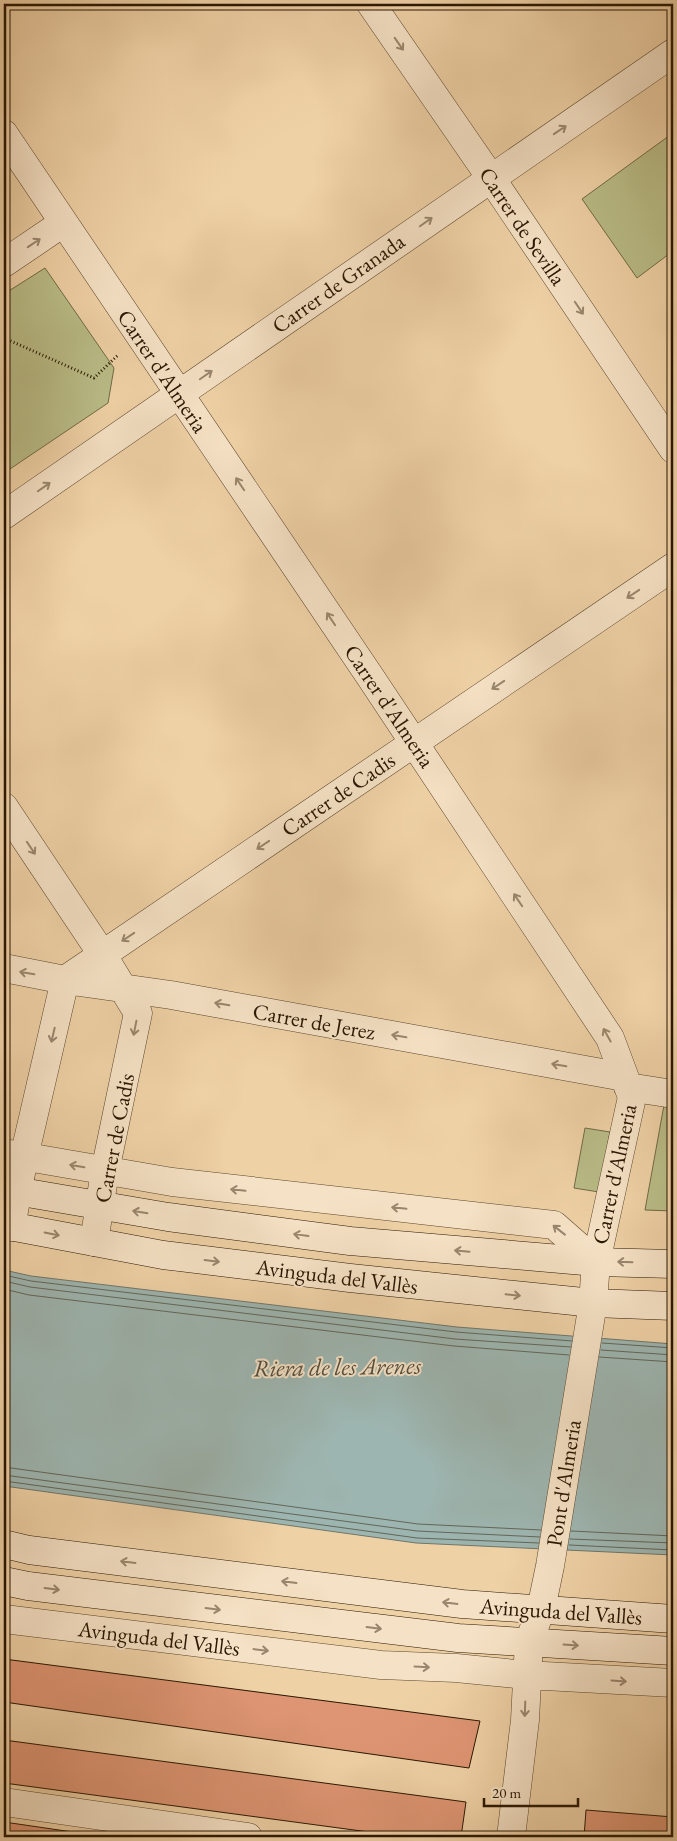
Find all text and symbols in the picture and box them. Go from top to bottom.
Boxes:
one-way arrow [394,37,404,51]
one-way arrow [553,125,567,135]
street label: Carrer de Sevilla [472,161,573,291]
one-way arrow [419,217,433,227]
street label: Carrer de Granada [266,227,411,340]
one-way arrow [26,238,40,248]
one-way arrow [574,301,584,315]
street label: Carrer d'Almeria [111,304,215,439]
one-way arrow [199,370,213,380]
one-way arrow [235,478,245,492]
one-way arrow [37,482,51,492]
one-way arrow [626,589,640,599]
one-way arrow [326,612,336,626]
street label: Carrer d'Almeria [338,639,442,774]
one-way arrow [492,680,506,690]
street label: Carrer de Cadis [276,746,401,843]
one-way arrow [26,840,36,854]
one-way arrow [256,840,270,850]
one-way arrow [513,893,523,907]
one-way arrow [121,932,135,942]
one-way arrow [19,967,35,977]
street label: Carrer de Jerez [250,996,378,1047]
one-way arrow [214,999,230,1008]
one-way arrow [130,1019,139,1035]
one-way arrow [48,1026,57,1042]
one-way arrow [602,1029,612,1043]
one-way arrow [391,1031,407,1040]
one-way arrow [551,1059,567,1069]
street label: Carrer de Cadis [88,1071,141,1205]
street label: Carrer d'Almeria [585,1101,644,1247]
one-way arrow [70,1161,86,1170]
one-way arrow [230,1185,246,1195]
one-way arrow [392,1203,408,1213]
one-way arrow [132,1207,148,1217]
one-way arrow [552,1225,566,1235]
one-way arrow [43,1230,59,1240]
one-way arrow [293,1230,309,1240]
one-way arrow [455,1246,471,1256]
street label: Avinguda del Vallès [253,1252,420,1301]
one-way arrow [204,1256,220,1266]
one-way arrow [617,1258,633,1267]
one-way arrow [504,1290,520,1299]
water label: Riera de les Arenes [253,1350,422,1383]
street label: Pont d'Almeria [539,1417,588,1549]
one-way arrow [120,1557,136,1567]
one-way arrow [281,1577,297,1587]
one-way arrow [43,1584,59,1594]
street label: Avinguda del Vallès [478,1591,643,1632]
one-way arrow [442,1598,458,1608]
one-way arrow [205,1604,221,1614]
street label: Avinguda del Vallès [75,1614,242,1663]
one-way arrow [366,1623,382,1633]
one-way arrow [563,1641,579,1650]
one-way arrow [252,1645,268,1655]
one-way arrow [414,1662,430,1671]
one-way arrow [611,1676,627,1686]
one-way arrow [521,1700,530,1716]
scale bar [484,1776,578,1808]
text: 20 m [492,1783,521,1802]

